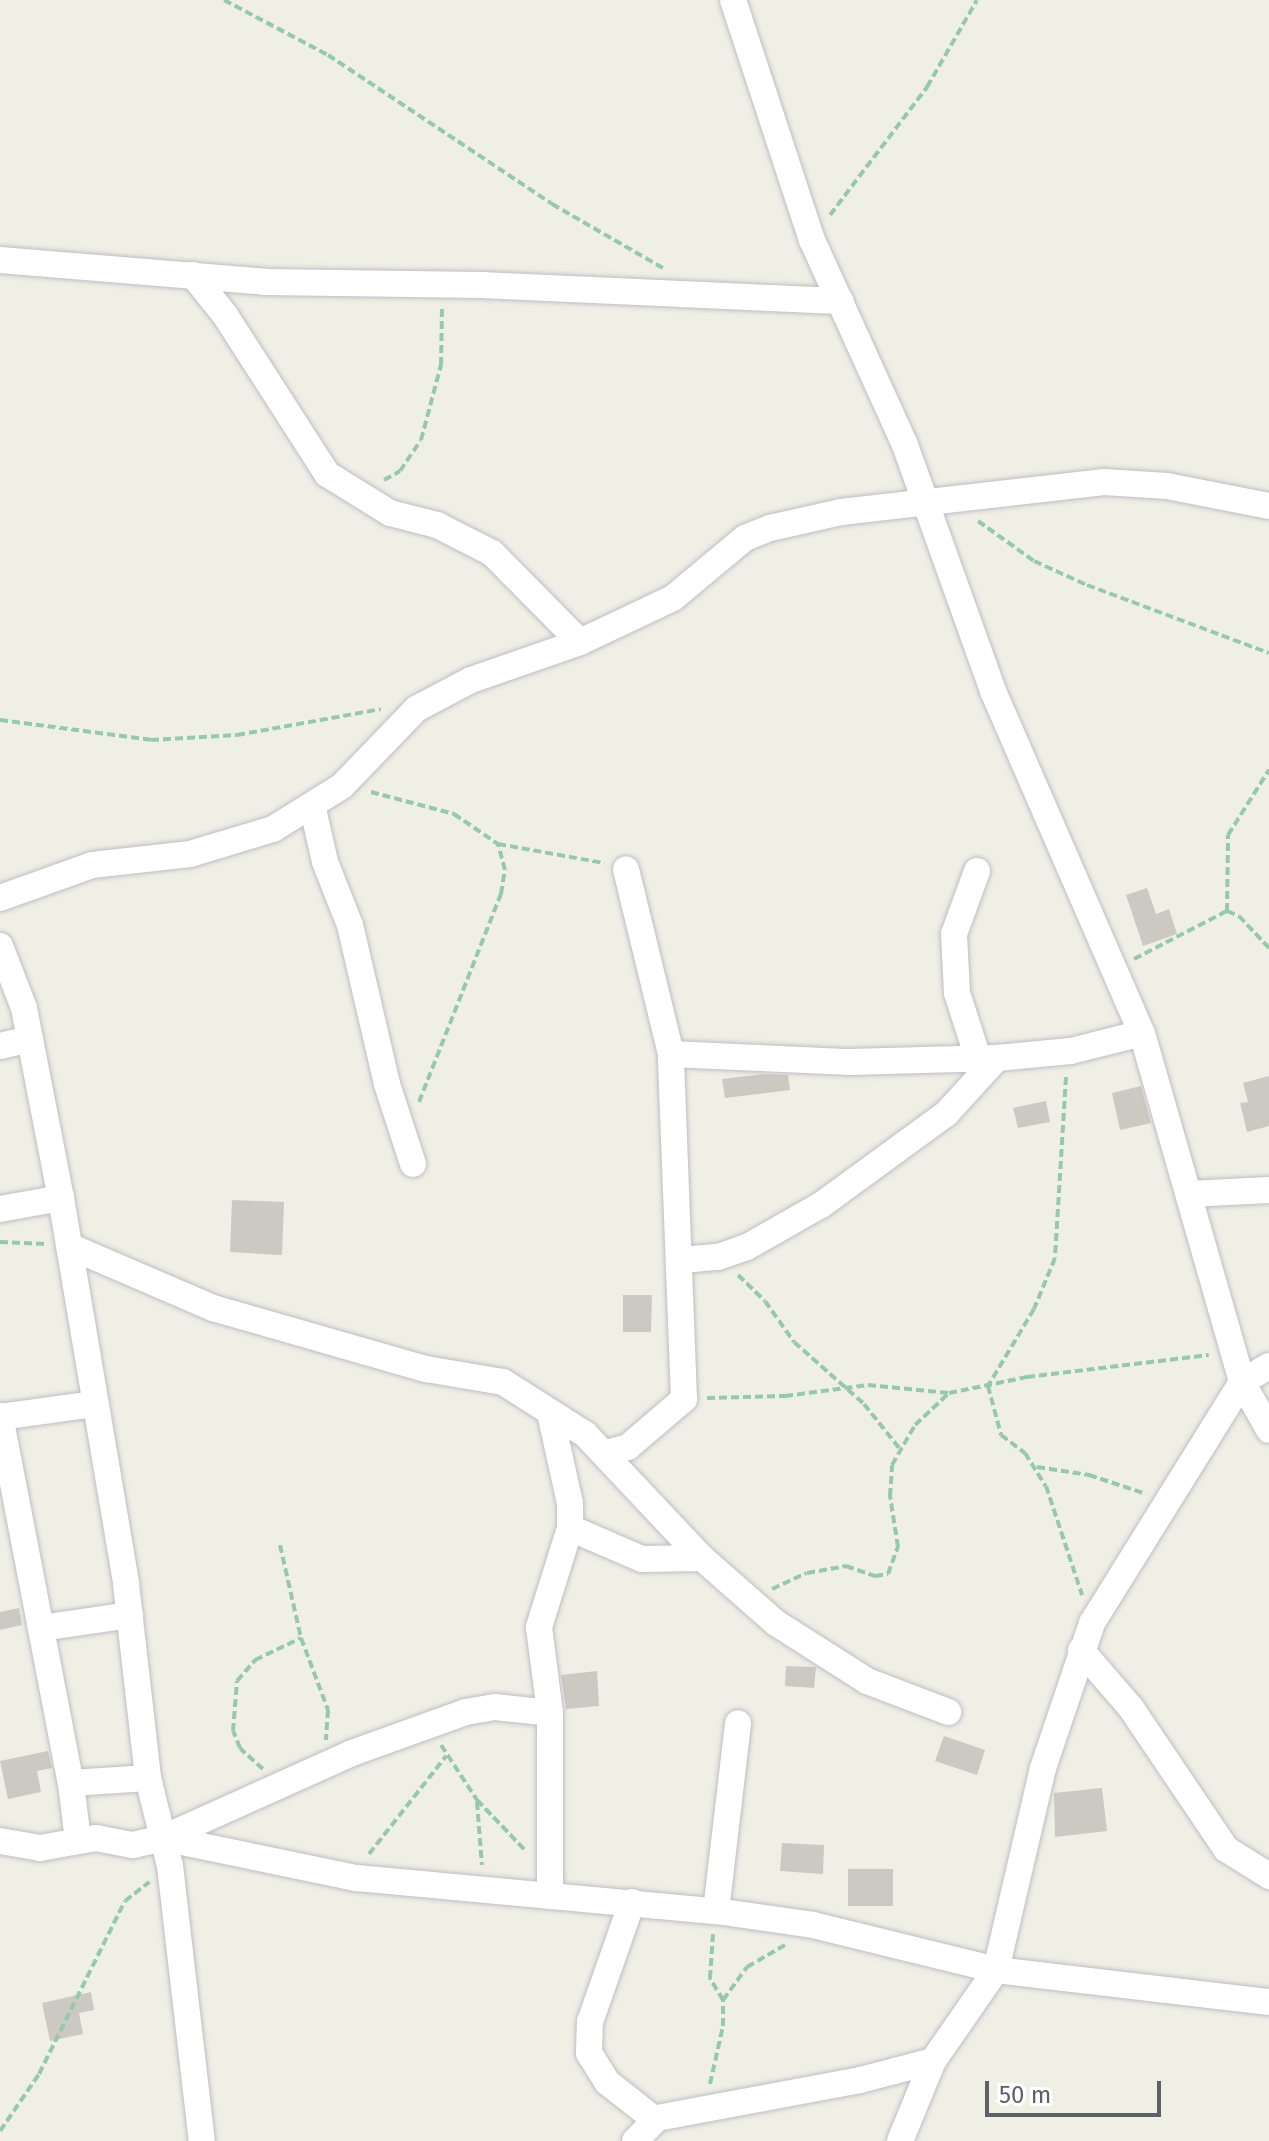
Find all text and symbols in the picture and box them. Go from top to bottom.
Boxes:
scale bar [989,2065,1165,2115]
text: 50 m [999,2081,1051,2109]

